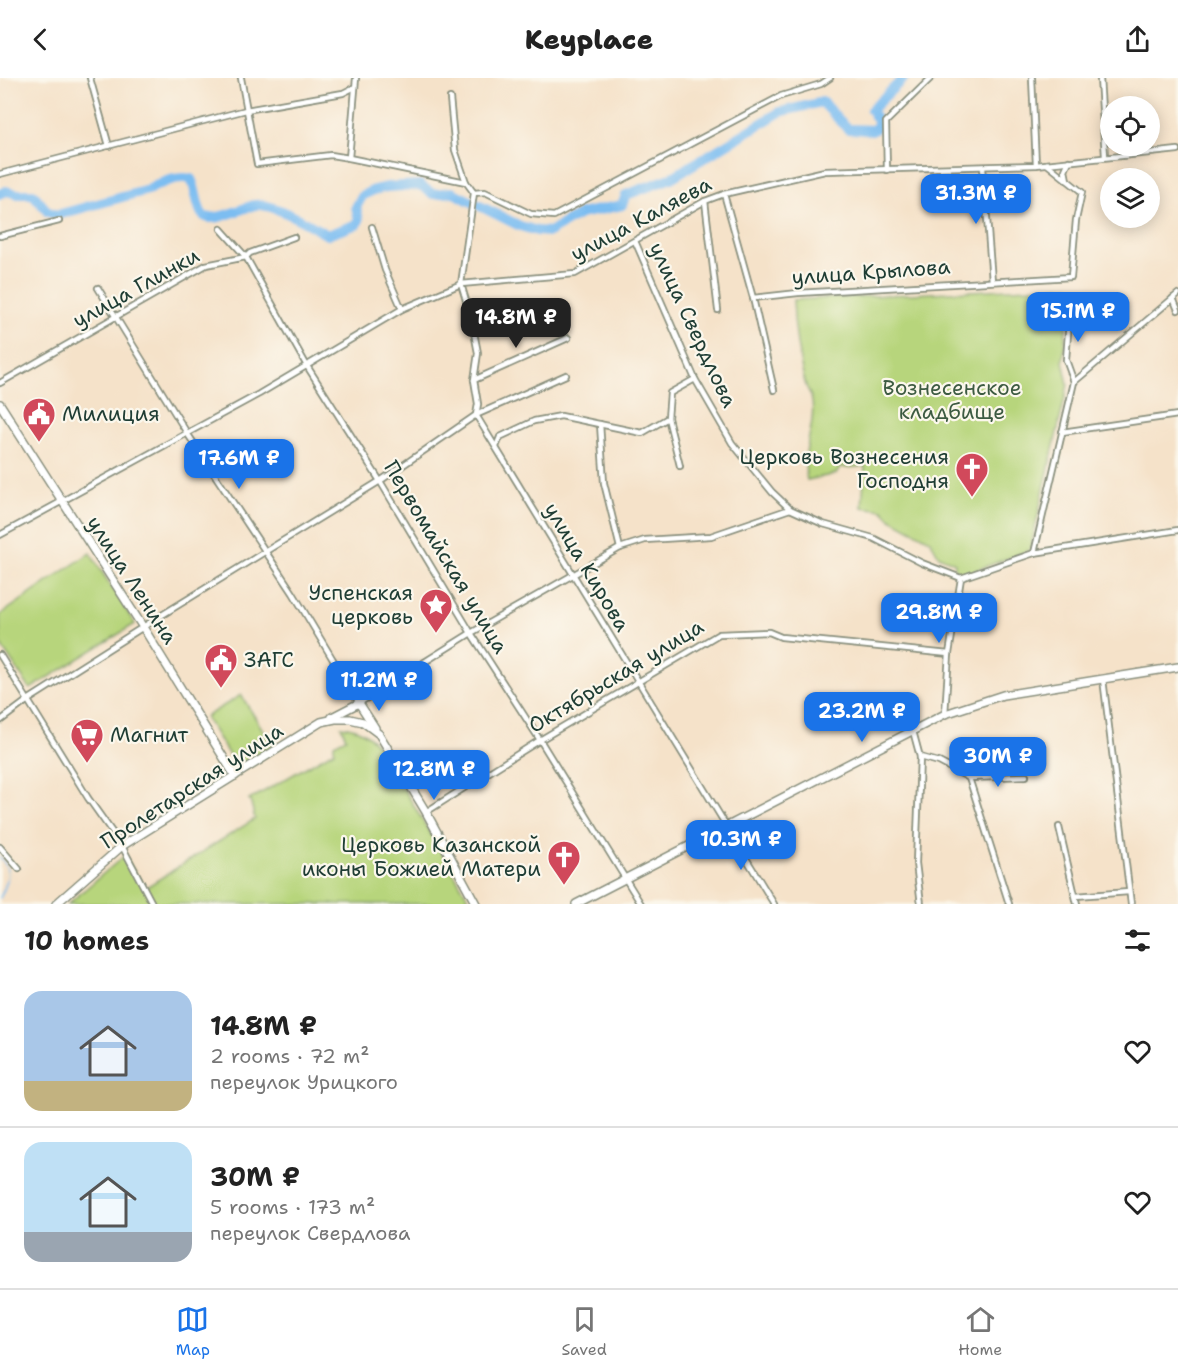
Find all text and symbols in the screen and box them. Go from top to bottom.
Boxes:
text: Keyplace [525,21,653,58]
icon: back [24,23,57,56]
icon: share [1121,23,1154,56]
map controls [1100,96,1160,228]
button: locate [1100,96,1160,156]
button: layers [1100,168,1160,228]
street label: улица Каляева [566,170,716,268]
pin: 31.3M ₽ [921,174,1031,225]
text: 31.3M ₽ [935,180,1017,206]
street label: улица Свердлова [642,238,744,412]
street label: улица Глинки [68,241,205,334]
street label: улица Крылова [791,252,951,292]
pin: 15.1M ₽ [1023,292,1133,343]
pin: 14.8M ₽ [461,298,571,349]
text: 15.1M ₽ [1040,298,1116,324]
text: 14.8M ₽ [475,304,557,330]
park label: Вознесенское кладбище [882,374,1022,426]
public building icon: Милиция [21,396,57,443]
place label: Милиция [62,400,160,428]
pin: 17.6M ₽ [184,439,294,490]
place label: Церковь Вознесения Господня [739,443,949,495]
text: 17.6M ₽ [198,445,280,471]
church icon: Церковь Вознесения Господня [954,451,990,498]
street label: Первомайская улица [377,455,515,659]
street label: улица Кирова [537,497,637,637]
street label: улица Ленина [80,511,184,649]
place label: Успенская церковь [309,579,413,631]
place icon: Успенская церковь [418,587,454,634]
pin: 29.8M ₽ [884,593,994,644]
text: 29.8M ₽ [895,599,983,625]
street label: Октябрьская улица [523,613,709,739]
public building icon: ЗАГС [203,642,239,689]
place label: ЗАГС [244,646,294,674]
pin: 11.2M ₽ [324,661,434,712]
text: 11.2M ₽ [340,667,418,693]
pin: 23.2M ₽ [807,692,917,743]
text: 23.2M ₽ [818,698,906,724]
street label: Пролетарская улица [95,716,289,856]
supermarket icon: Магнит [69,717,105,764]
place label: Магнит [110,721,189,749]
pin: 30M ₽ [956,737,1040,788]
text: 30M ₽ [963,743,1033,769]
pin: 12.8M ₽ [379,750,489,801]
text: 12.8M ₽ [392,756,476,782]
pin: 10.3M ₽ [686,820,796,871]
text: 10.3M ₽ [700,826,782,852]
place label: Церковь Казанской иконы Божией Матери [302,831,541,883]
church icon: Церковь Казанской иконы Божией Матери [546,839,582,886]
text: 10 homes [24,923,149,958]
icon: filters [1121,924,1154,957]
text: 14.8M ₽ [210,1008,317,1043]
icon: home [72,1015,144,1087]
icon: heart [1121,1035,1154,1068]
text: 2 rooms · 72 m² [210,1043,369,1069]
text: переулок Урицкого [210,1069,398,1095]
text: 30M ₽ [210,1159,300,1194]
icon: home [72,1166,144,1238]
icon: heart [1121,1186,1154,1219]
text: 5 rooms · 173 m² [210,1194,375,1220]
text: переулок Свердлова [210,1220,411,1246]
tab: Map [176,1303,210,1360]
tab: Saved [561,1303,607,1360]
tab: Home [958,1303,1002,1360]

